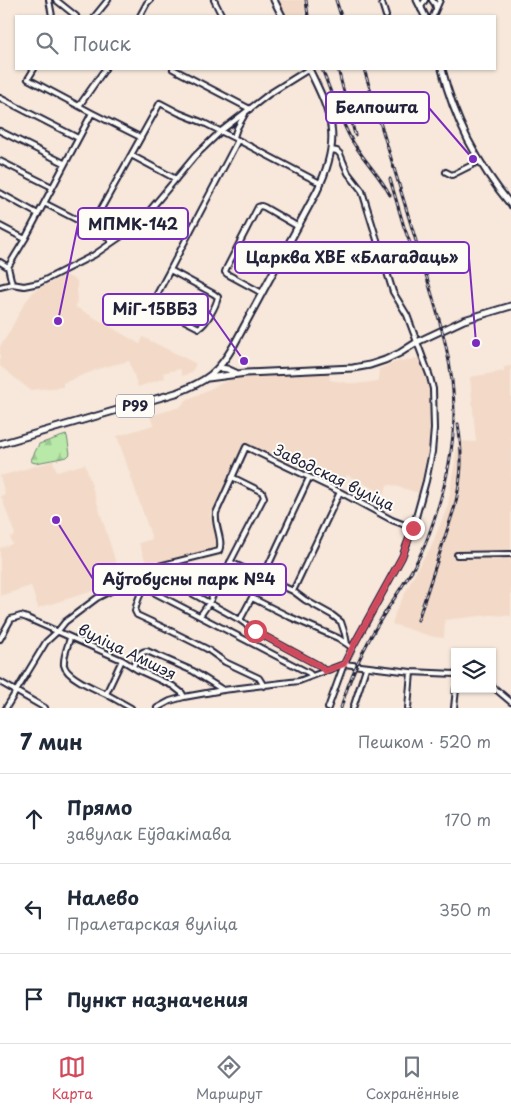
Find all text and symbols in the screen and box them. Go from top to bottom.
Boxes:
search box [15,15,496,70]
icon: search [33,29,61,57]
text: Поиск [73,29,131,57]
callout: Белпошта [326,92,429,123]
text: Белпошта [336,94,418,118]
callout: МПМК-142 [78,208,188,239]
text: МПМК-142 [88,211,178,235]
callout: Царква ХВЕ «Благадаць» [235,242,469,273]
text: Царква ХВЕ «Благадаць» [246,244,459,268]
callout: МіГ-15ВБЗ [103,294,208,325]
text: МіГ-15ВБЗ [113,296,197,320]
road number: Р99 [116,394,154,418]
street label: Заводская вуліца [270,437,400,516]
route end [402,517,425,540]
callout: Аўтобусны парк №4 [93,564,286,595]
text: Аўтобусны парк №4 [103,566,275,590]
street label: вуліца Амшэя [75,617,181,684]
route start [244,620,267,643]
map controls [451,648,496,693]
button: layers [451,648,496,693]
text: 7 мин [20,725,83,757]
text: Пешком · 520 m [358,729,491,753]
text: Прямо [67,793,132,821]
icon: ahead [20,805,48,833]
text: 170 m [445,807,491,831]
text: завулак Еўдакімава [67,821,231,845]
text: Налево [67,883,139,911]
icon: left [20,895,48,923]
text: 350 m [439,897,491,921]
text: Пралетарская вуліца [67,911,238,935]
icon: arrive [20,985,48,1013]
text: Пункт назначения [67,985,248,1013]
tab: Карта [52,1053,93,1104]
tab: Маршрут [196,1053,262,1104]
tab: Сохранённые [366,1053,459,1104]

